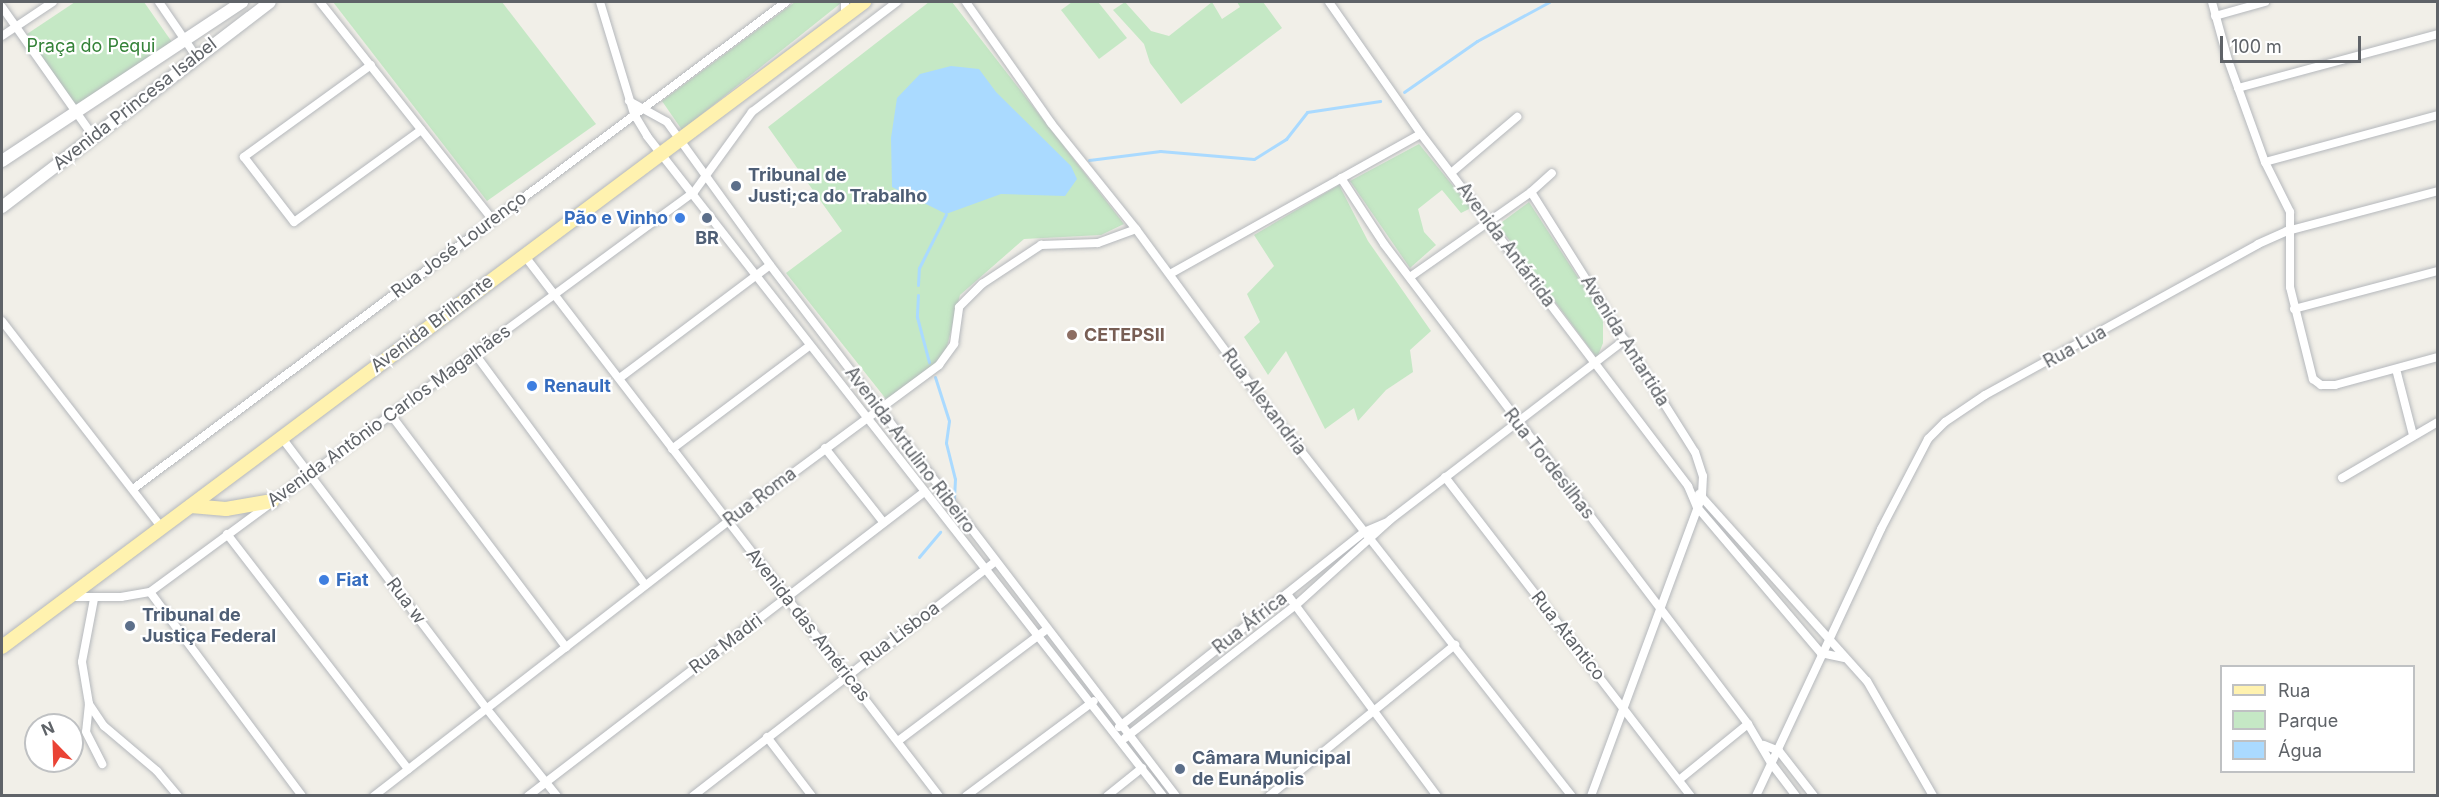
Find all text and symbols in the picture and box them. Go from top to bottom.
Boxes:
scale bar [2223,24,2364,62]
street label: Avenida Princesa Isabel [49,33,221,175]
park label: Praça do Pequi [27,35,155,57]
text: 100 m [2231,36,2282,57]
place label: Tribunal de Justi;ca do Trabalho [748,165,927,207]
marker: Tribunal de Justi;ca do Trabalho [729,179,743,193]
street label: Avenida Antártida [1452,179,1560,311]
street label: Rua José Lourenço [387,187,531,303]
place label: Pão e Vinho [564,207,668,229]
marker: Pão e Vinho [673,211,687,225]
marker: BR [700,211,714,225]
place label: BR [695,227,719,249]
street label: Avenida Brilhante [366,271,498,377]
street label: Avenida Antartida [1576,272,1674,410]
street label: Avenida Antônio Carlos Magalhães [263,320,515,512]
street label: Rua Lua [2040,321,2110,373]
place label: CETEPSII [1084,324,1165,346]
marker: CETEPSII [1065,328,1079,342]
street label: Rua Alexandria [1217,345,1311,459]
street label: Avenida Artulino Ribeiro [840,362,980,538]
place label: Renault [544,375,611,397]
marker: Renault [525,379,539,393]
street label: Rua Tordesilhas [1499,404,1599,524]
street label: Rua Roma [719,463,801,531]
street label: Avenida das Américas [741,544,875,706]
place label: Fiat [336,569,368,591]
marker: Fiat [317,573,331,587]
street label: Rua w [382,574,430,628]
street label: Rua África [1208,587,1292,659]
street label: Rua Atantico [1526,587,1610,685]
street label: Rua Lisboa [856,597,944,671]
place label: Tribunal de Justiça Federal [142,605,276,648]
street label: Rua Madri [685,609,767,679]
marker: Tribunal de Justiça Federal [123,619,137,633]
legend [2220,665,2415,773]
text: Rua [2278,680,2310,701]
text: Parque [2278,710,2338,731]
north arrow [24,713,84,773]
text: N [38,717,57,740]
text: Água [2278,740,2322,761]
place label: Câmara Municipal de Eunápolis [1192,748,1351,790]
marker: Câmara Municipal de Eunápolis [1173,762,1187,776]

